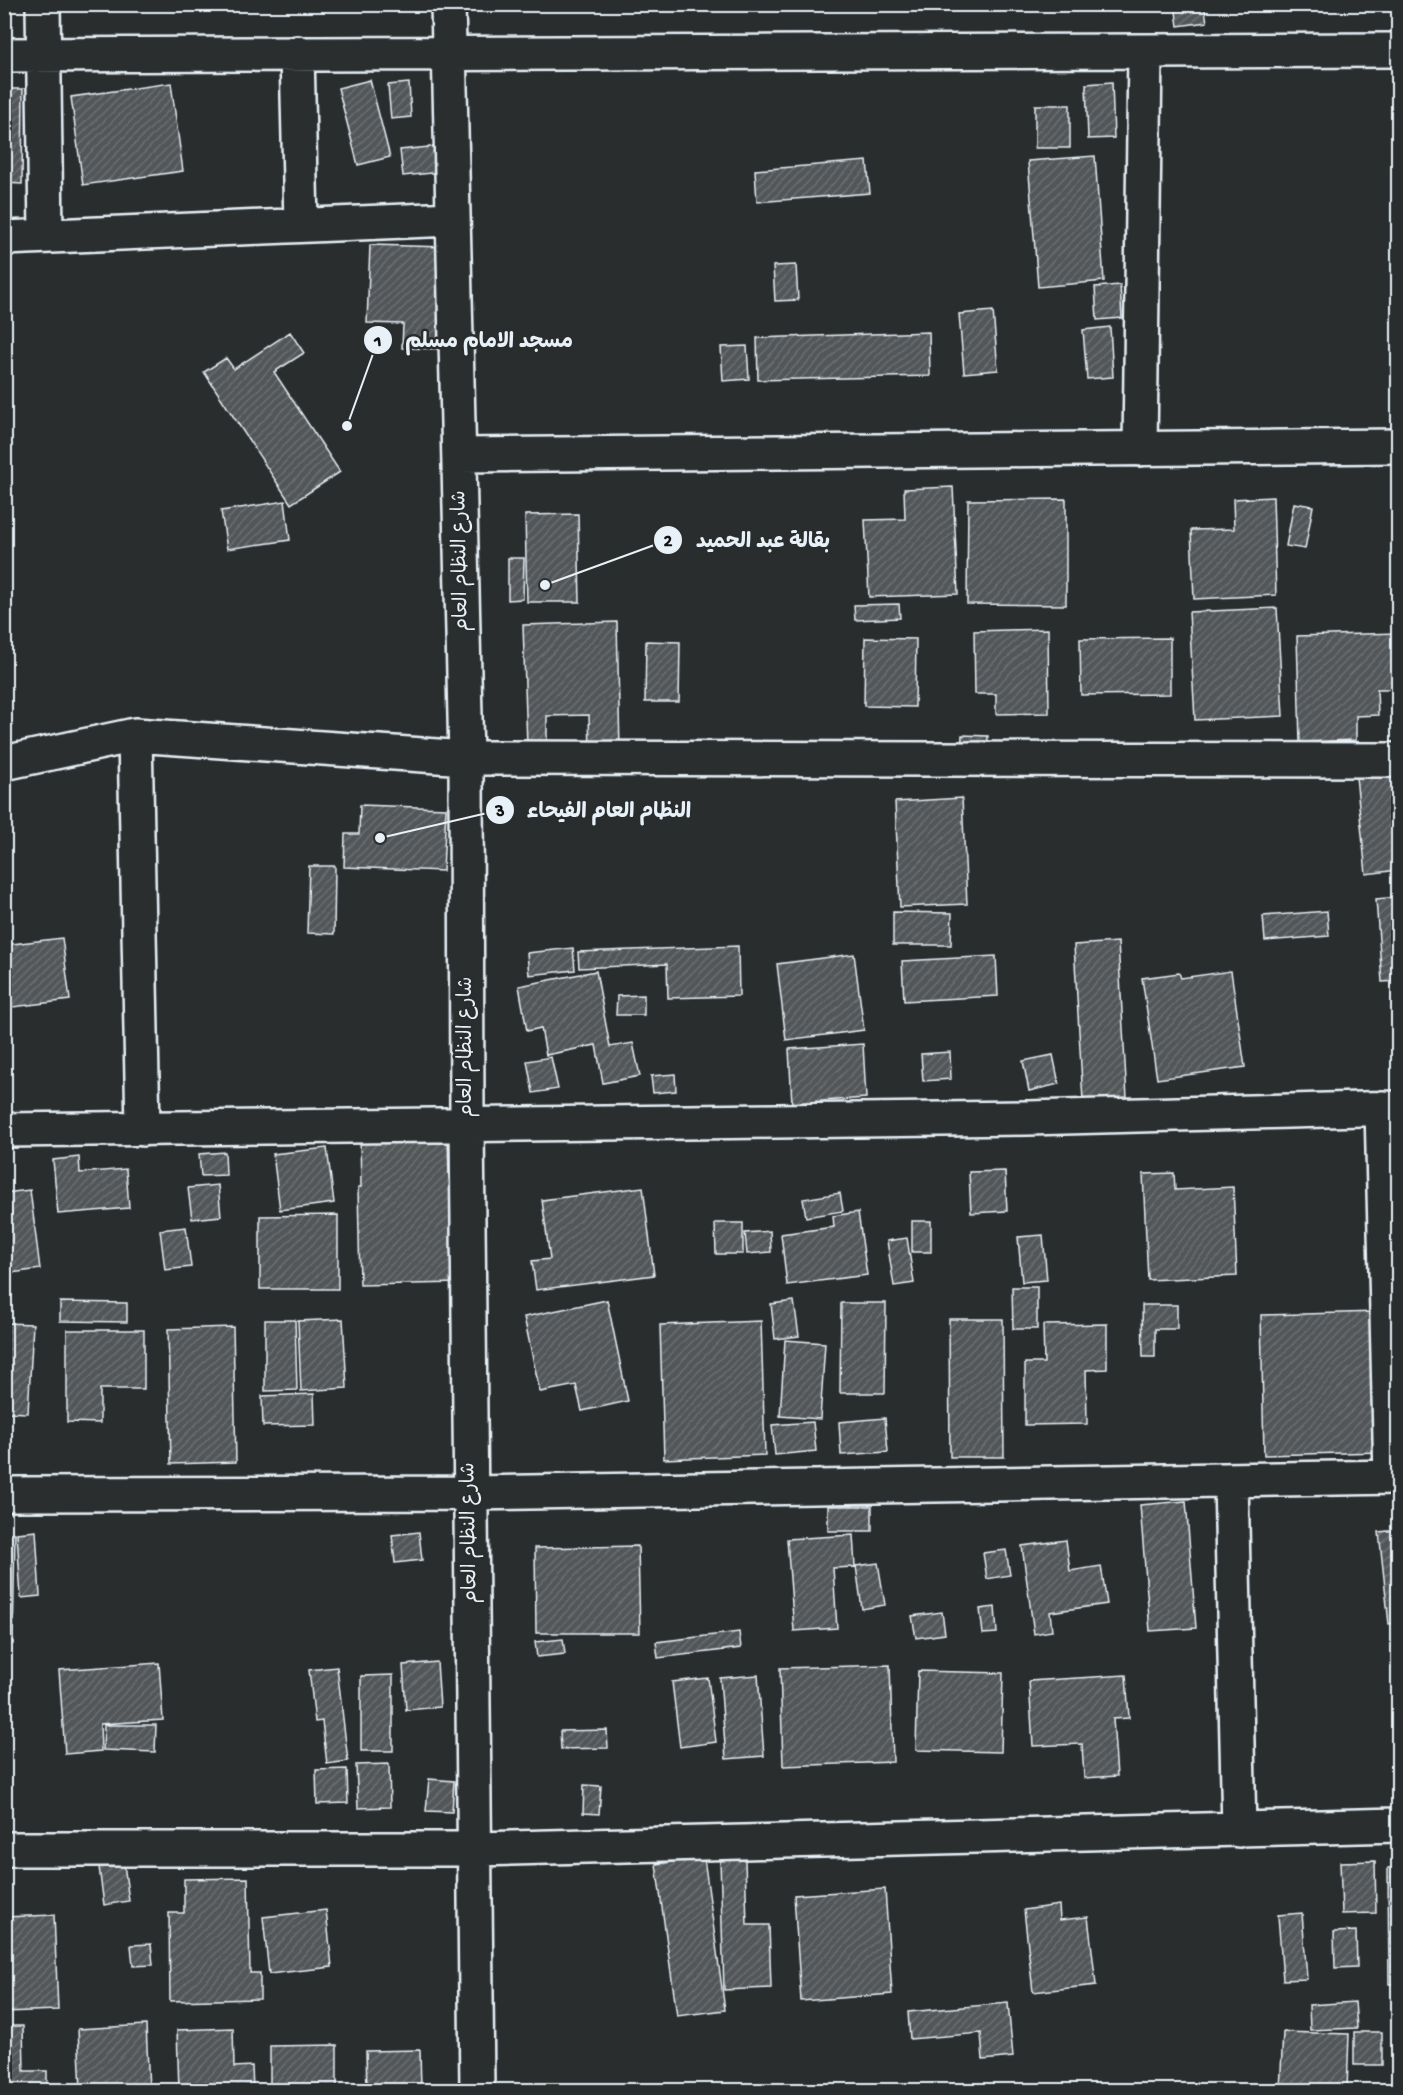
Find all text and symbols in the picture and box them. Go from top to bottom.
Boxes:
callout: مسجد الامام مسلم [363,320,585,359]
text: مسجد الامام مسلم [405,331,573,356]
text: 1 [373,332,382,353]
street label: شارع النظام العام [448,490,476,632]
callout: بقالة عبد الحميد [653,520,842,559]
text: بقالة عبد الحميد [696,530,830,556]
text: 2 [664,532,673,553]
callout: النظام العام الفيحاء [485,790,703,829]
text: النظام العام الفيحاء [527,801,691,826]
text: 3 [494,802,505,823]
street label: شارع النظام العام [455,976,480,1118]
street label: شارع النظام العام [457,1462,485,1604]

